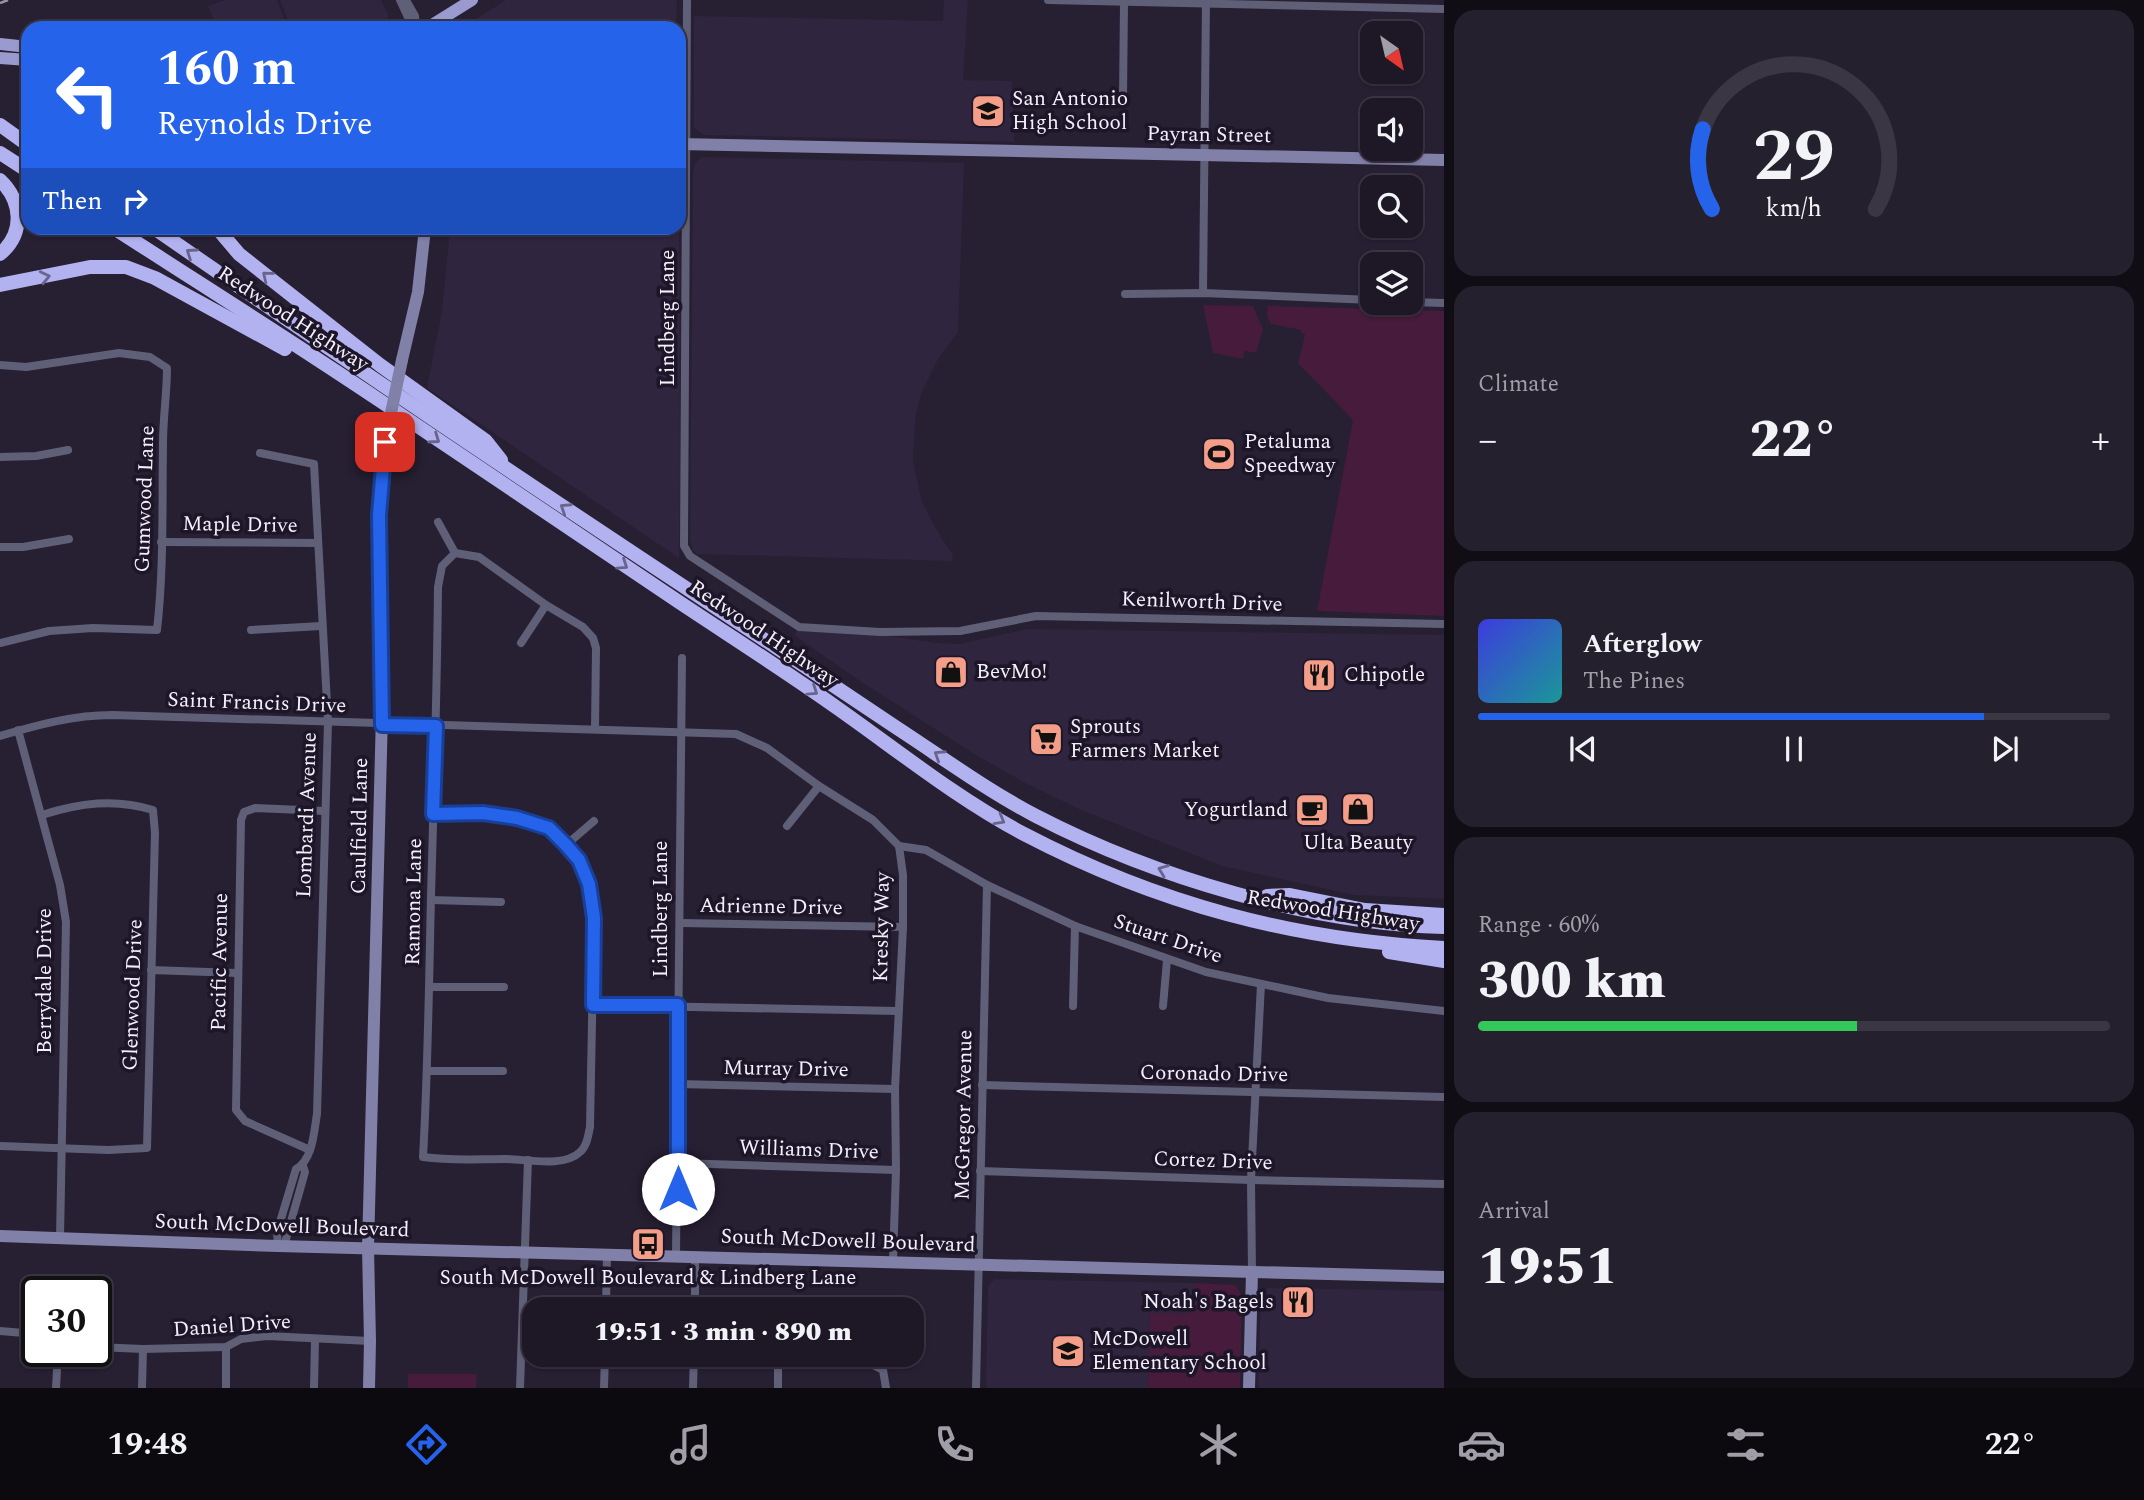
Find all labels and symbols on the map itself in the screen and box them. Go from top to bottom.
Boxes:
north arrow [1360,21,1423,84]
place label: San Antonio High School [1012,83,1128,139]
school or university icon: San Antonio High School [969,92,1007,130]
street label: Payran Street [1146,118,1272,152]
one-way arrow [186,249,199,261]
street label: Lindberg Lane [652,250,684,386]
street label: Redwood Highway [211,258,376,380]
one-way arrow [39,270,51,285]
one-way arrow [263,272,276,284]
pin [355,412,415,472]
street label: Gumwood Lane [126,425,164,573]
place label: Petaluma Speedway [1244,426,1336,482]
one-way arrow [427,430,440,443]
sports icon: Petaluma Speedway [1200,435,1238,473]
one-way arrow [560,504,573,517]
street label: Maple Drive [182,508,298,542]
one-way arrow [616,557,629,570]
street label: Redwood Highway [683,572,846,697]
street label: Kenilworth Drive [1121,583,1283,621]
shop icon: BevMo! [932,653,970,691]
place label: BevMo! [976,656,1047,688]
restaurant icon: Chipotle [1300,656,1338,694]
place label: Chipotle [1344,659,1425,691]
one-way arrow [805,683,818,696]
street label: Saint Francis Drive [167,684,347,722]
place label: Sprouts Farmers Market [1070,711,1220,767]
supermarket icon: Sprouts Farmers Market [1027,720,1065,758]
street label: Lombardi Avenue [288,732,326,898]
one-way arrow [934,751,947,764]
street label: Caulfield Lane [343,757,377,895]
shop icon: Ulta Beauty [1339,790,1377,828]
cafe icon: Yogurtland [1293,791,1331,829]
place label: Yogurtland [1184,794,1288,826]
one-way arrow [993,812,1006,825]
place label: Ulta Beauty [1303,827,1414,859]
street label: Ramona Lane [397,838,431,966]
street label: Lindberg Lane [645,841,677,977]
one-way arrow [1157,864,1169,878]
street label: Kresky Way [865,871,899,982]
street label: Redwood Highway [1244,882,1423,941]
street label: Adrienne Drive [699,890,843,924]
street label: Pacific Avenue [203,893,237,1031]
street label: Stuart Drive [1109,905,1227,973]
street label: Berrydale Drive [29,908,61,1054]
street label: Glenwood Drive [114,919,152,1071]
street label: McGregor Avenue [947,1030,981,1200]
street label: Murray Drive [723,1052,849,1086]
street label: Coronado Drive [1140,1057,1288,1091]
street label: Williams Drive [738,1132,880,1168]
street label: Cortez Drive [1153,1143,1273,1179]
position arrow [641,1152,715,1226]
street label: South McDowell Boulevard [154,1206,410,1246]
street label: South McDowell Boulevard [720,1221,976,1261]
bus stop icon: South McDowell Boulevard & Lindberg Lane [629,1225,667,1263]
place label: South McDowell Boulevard & Lindberg Lane [440,1262,856,1294]
speed limit sign: 30 [21,1276,112,1367]
restaurant icon: Noah's Bagels [1279,1283,1317,1321]
place label: Noah's Bagels [1143,1286,1274,1318]
street label: Daniel Drive [172,1306,292,1346]
place label: McDowell Elementary School [1092,1323,1267,1379]
school or university icon: McDowell Elementary School [1049,1332,1087,1370]

